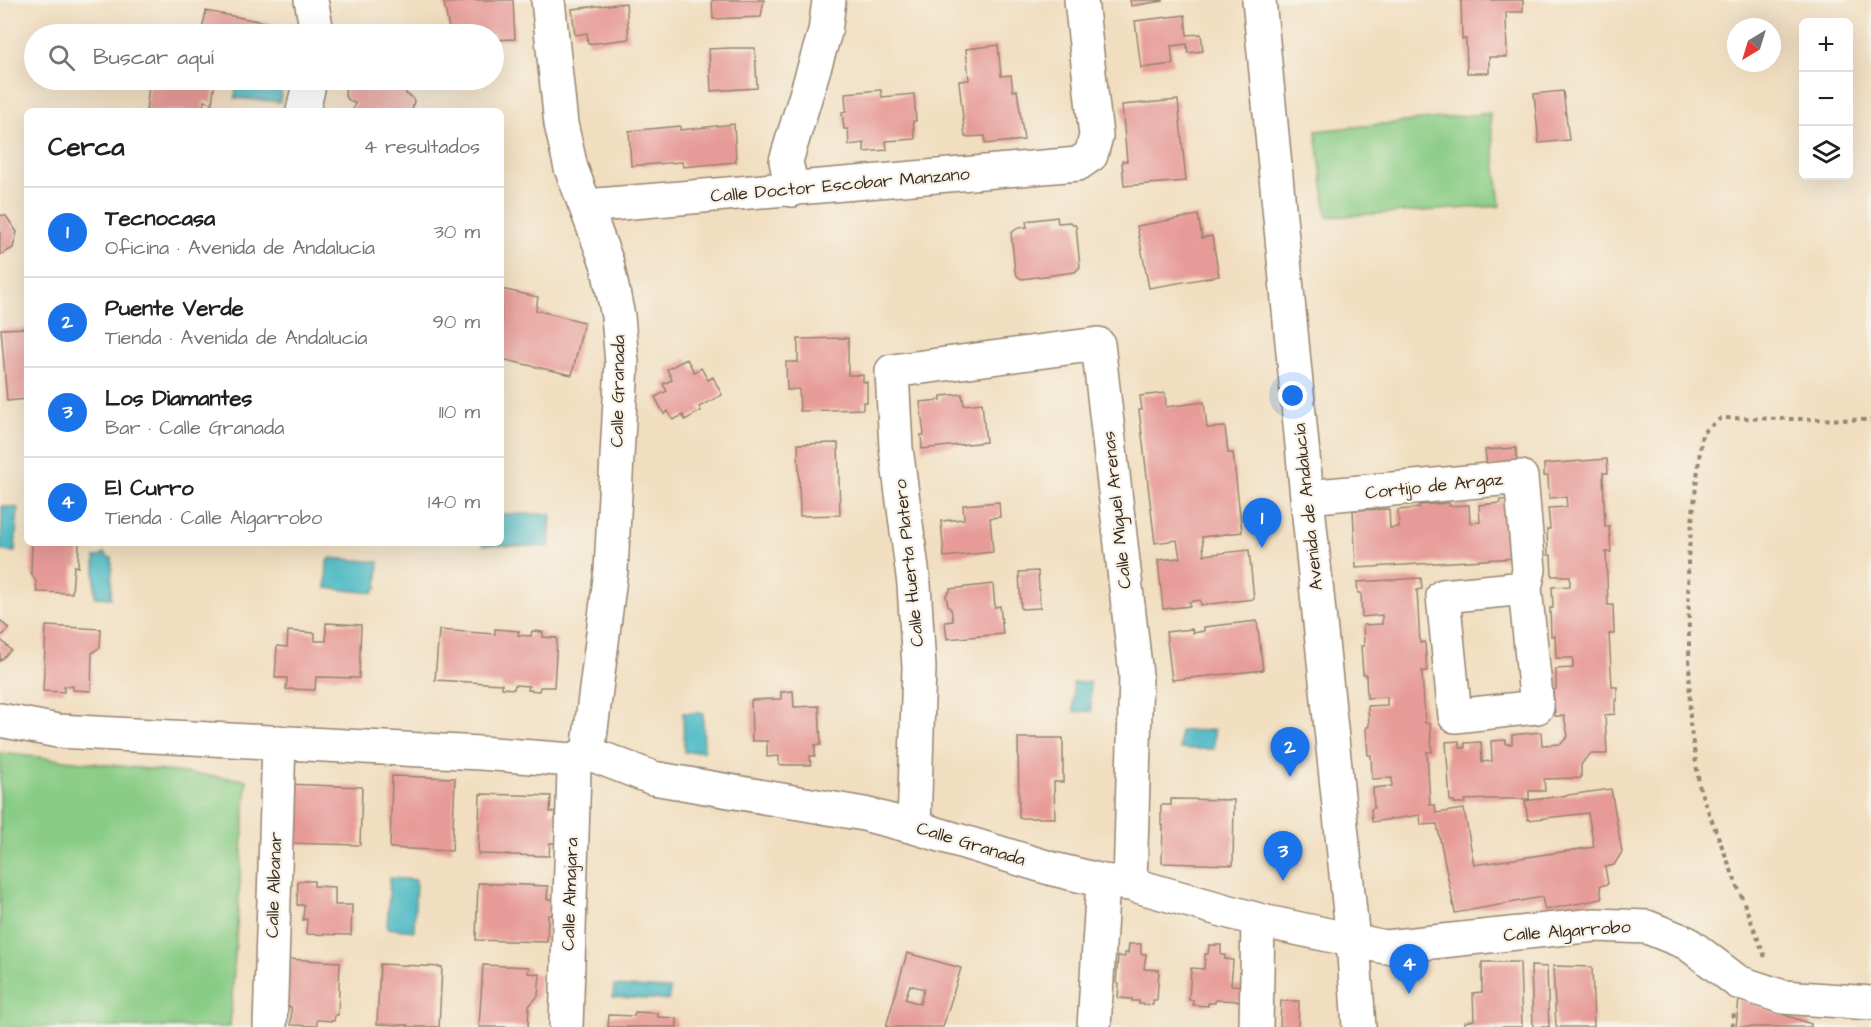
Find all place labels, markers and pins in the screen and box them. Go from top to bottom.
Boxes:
pin: 1 [1242,498,1282,548]
pin: 2 [1270,728,1310,777]
pin: 3 [1264,832,1302,881]
pin: 4 [1390,944,1428,994]

